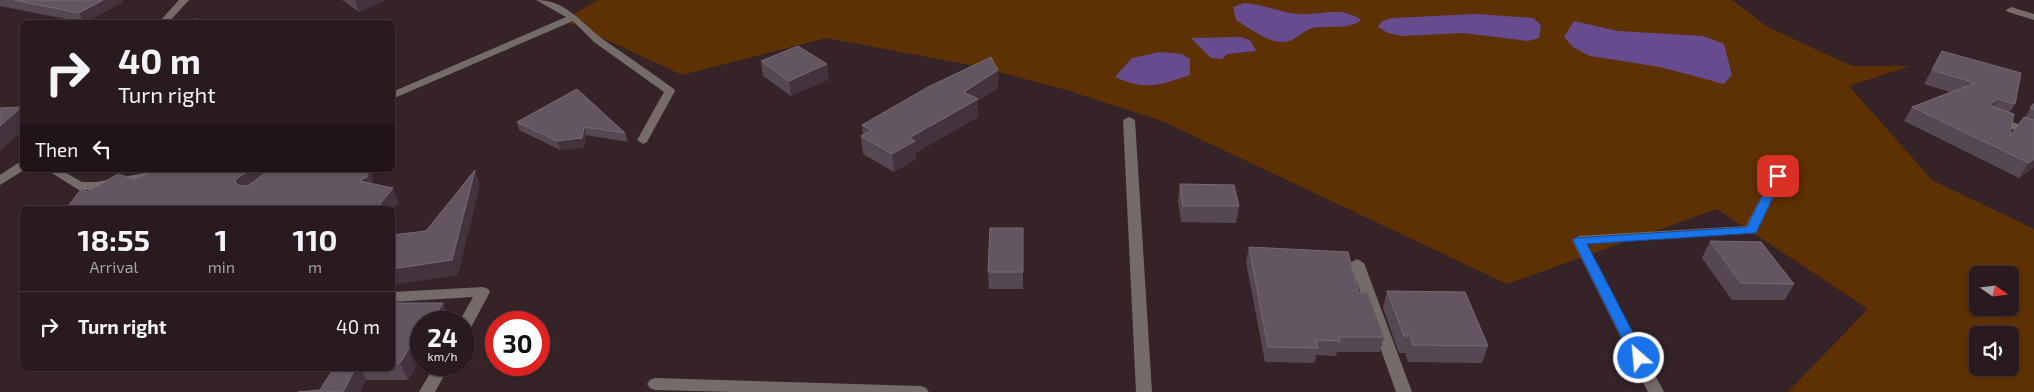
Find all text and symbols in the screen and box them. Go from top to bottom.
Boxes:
text: 40 m [118,39,201,81]
icon: right [35,40,100,105]
text: Turn right [118,81,216,107]
icon: left [88,135,116,163]
text: Then [35,138,78,161]
pin [1757,155,1799,197]
icon: arrive [1764,162,1792,190]
text: 18:55 [78,221,150,257]
text: 1 [215,221,228,257]
text: 110 [293,221,337,257]
text: Arrival [89,257,138,276]
text: min [208,257,235,276]
text: m [308,257,322,276]
north arrow [1969,266,2019,316]
map controls [1969,266,2019,376]
speed limit sign: 30 [485,311,550,376]
icon: right [35,313,63,341]
text: Turn right [78,315,166,338]
text: 40 m [336,315,380,338]
text: 24 [427,322,458,352]
button: sound [1969,326,2019,376]
position arrow [1612,331,1664,383]
text: km/h [428,349,457,363]

